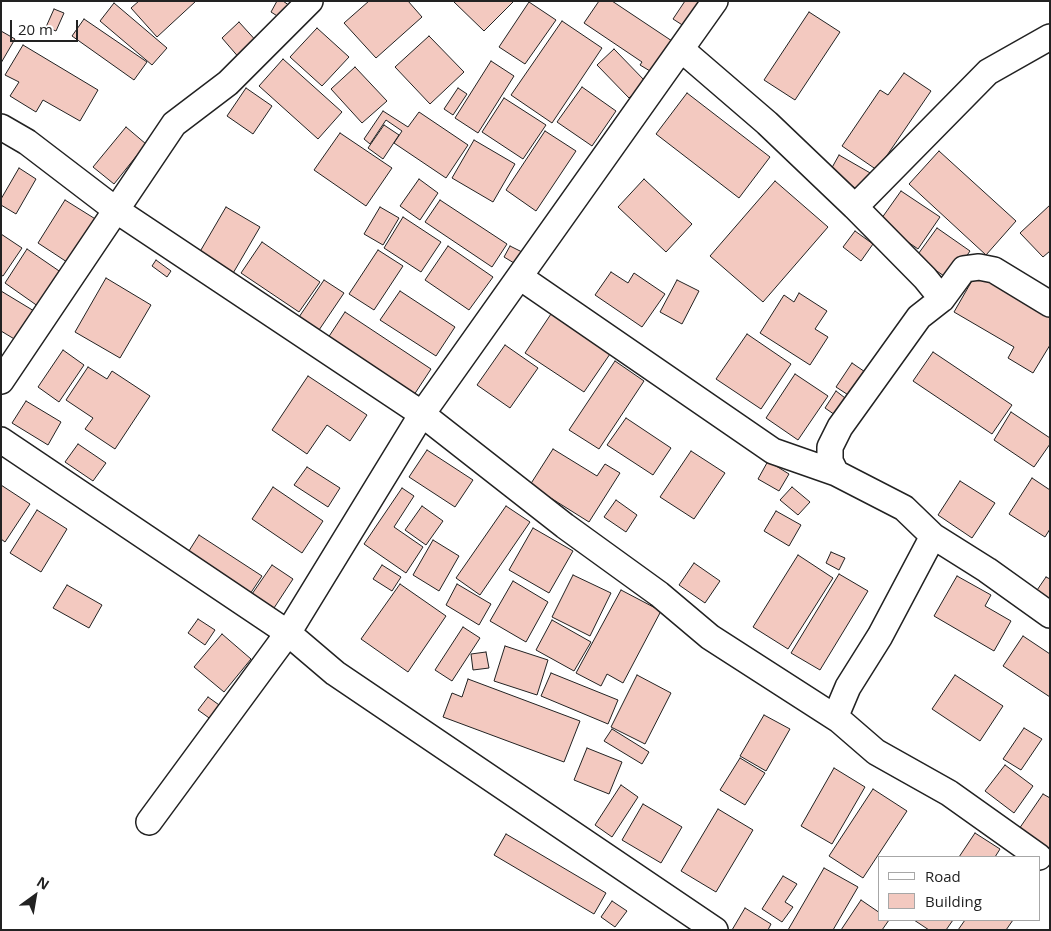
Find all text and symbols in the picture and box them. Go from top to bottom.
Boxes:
scale bar [12,10,80,42]
text: 20 m [18,19,53,39]
legend [878,856,1041,921]
text: Road [925,866,961,886]
north arrow [10,871,60,921]
text: N [33,872,53,894]
text: Building [925,891,982,911]

